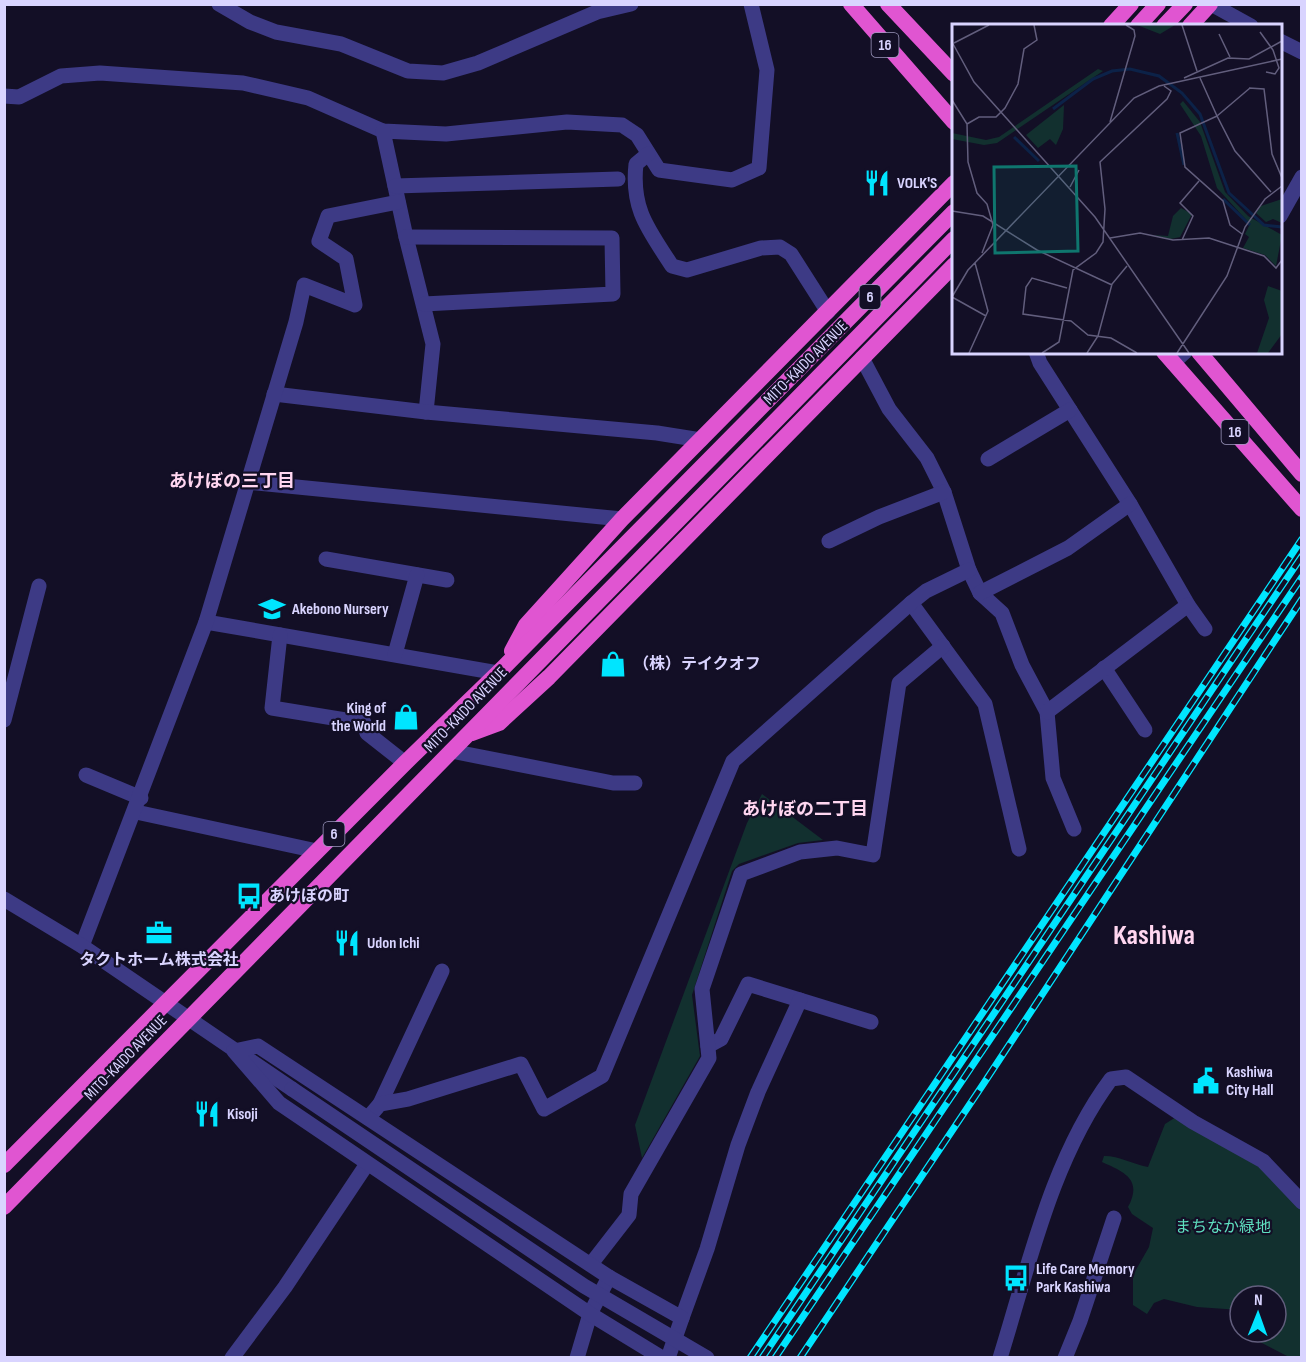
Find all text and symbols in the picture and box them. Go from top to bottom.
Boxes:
inset map [952,24,1282,354]
road number: 16 [872,33,898,57]
restaurant icon: VOLK'S [862,168,892,198]
place label: VOLK'S [897,174,937,193]
road number: 6 [860,285,880,309]
street label: MITO-KAIDO AVENUE [760,317,852,409]
road number: 16 [1222,420,1248,444]
district label: あけぼの三丁目 [169,471,295,492]
school or university icon: Akebono Nursery [257,594,287,624]
place label: Akebono Nursery [291,600,389,619]
shop icon: （株）テイクオフ [598,649,628,679]
place label: （株）テイクオフ [633,655,761,674]
street label: MITO-KAIDO AVENUE [421,663,511,757]
place label: King of the World [331,699,387,736]
shop icon: King of the World [391,702,421,732]
district label: あけぼの二丁目 [742,799,868,820]
road number: 6 [324,822,344,846]
bus stop icon: あけぼの町 [234,881,264,911]
place label: あけぼの町 [269,887,349,906]
office icon: タクトホーム株式会社 [144,918,174,948]
district label: Kashiwa [1113,919,1195,952]
restaurant icon: Udon Ichi [332,928,362,958]
place label: Udon Ichi [367,934,420,953]
place label: タクトホーム株式会社 [79,950,239,970]
street label: MITO-KAIDO AVENUE [81,1011,171,1105]
place label: Kashiwa City Hall [1226,1063,1274,1100]
public building icon: Kashiwa City Hall [1191,1066,1221,1096]
restaurant icon: Kisoji [192,1099,222,1129]
place label: Kisoji [227,1105,258,1124]
park label: まちなか緑地 [1175,1218,1271,1237]
place label: Life Care Memory Park Kashiwa [1036,1260,1135,1297]
bus stop icon: Life Care Memory Park Kashiwa [1001,1263,1031,1293]
north arrow [1228,1284,1288,1344]
text: N [1254,1291,1263,1310]

